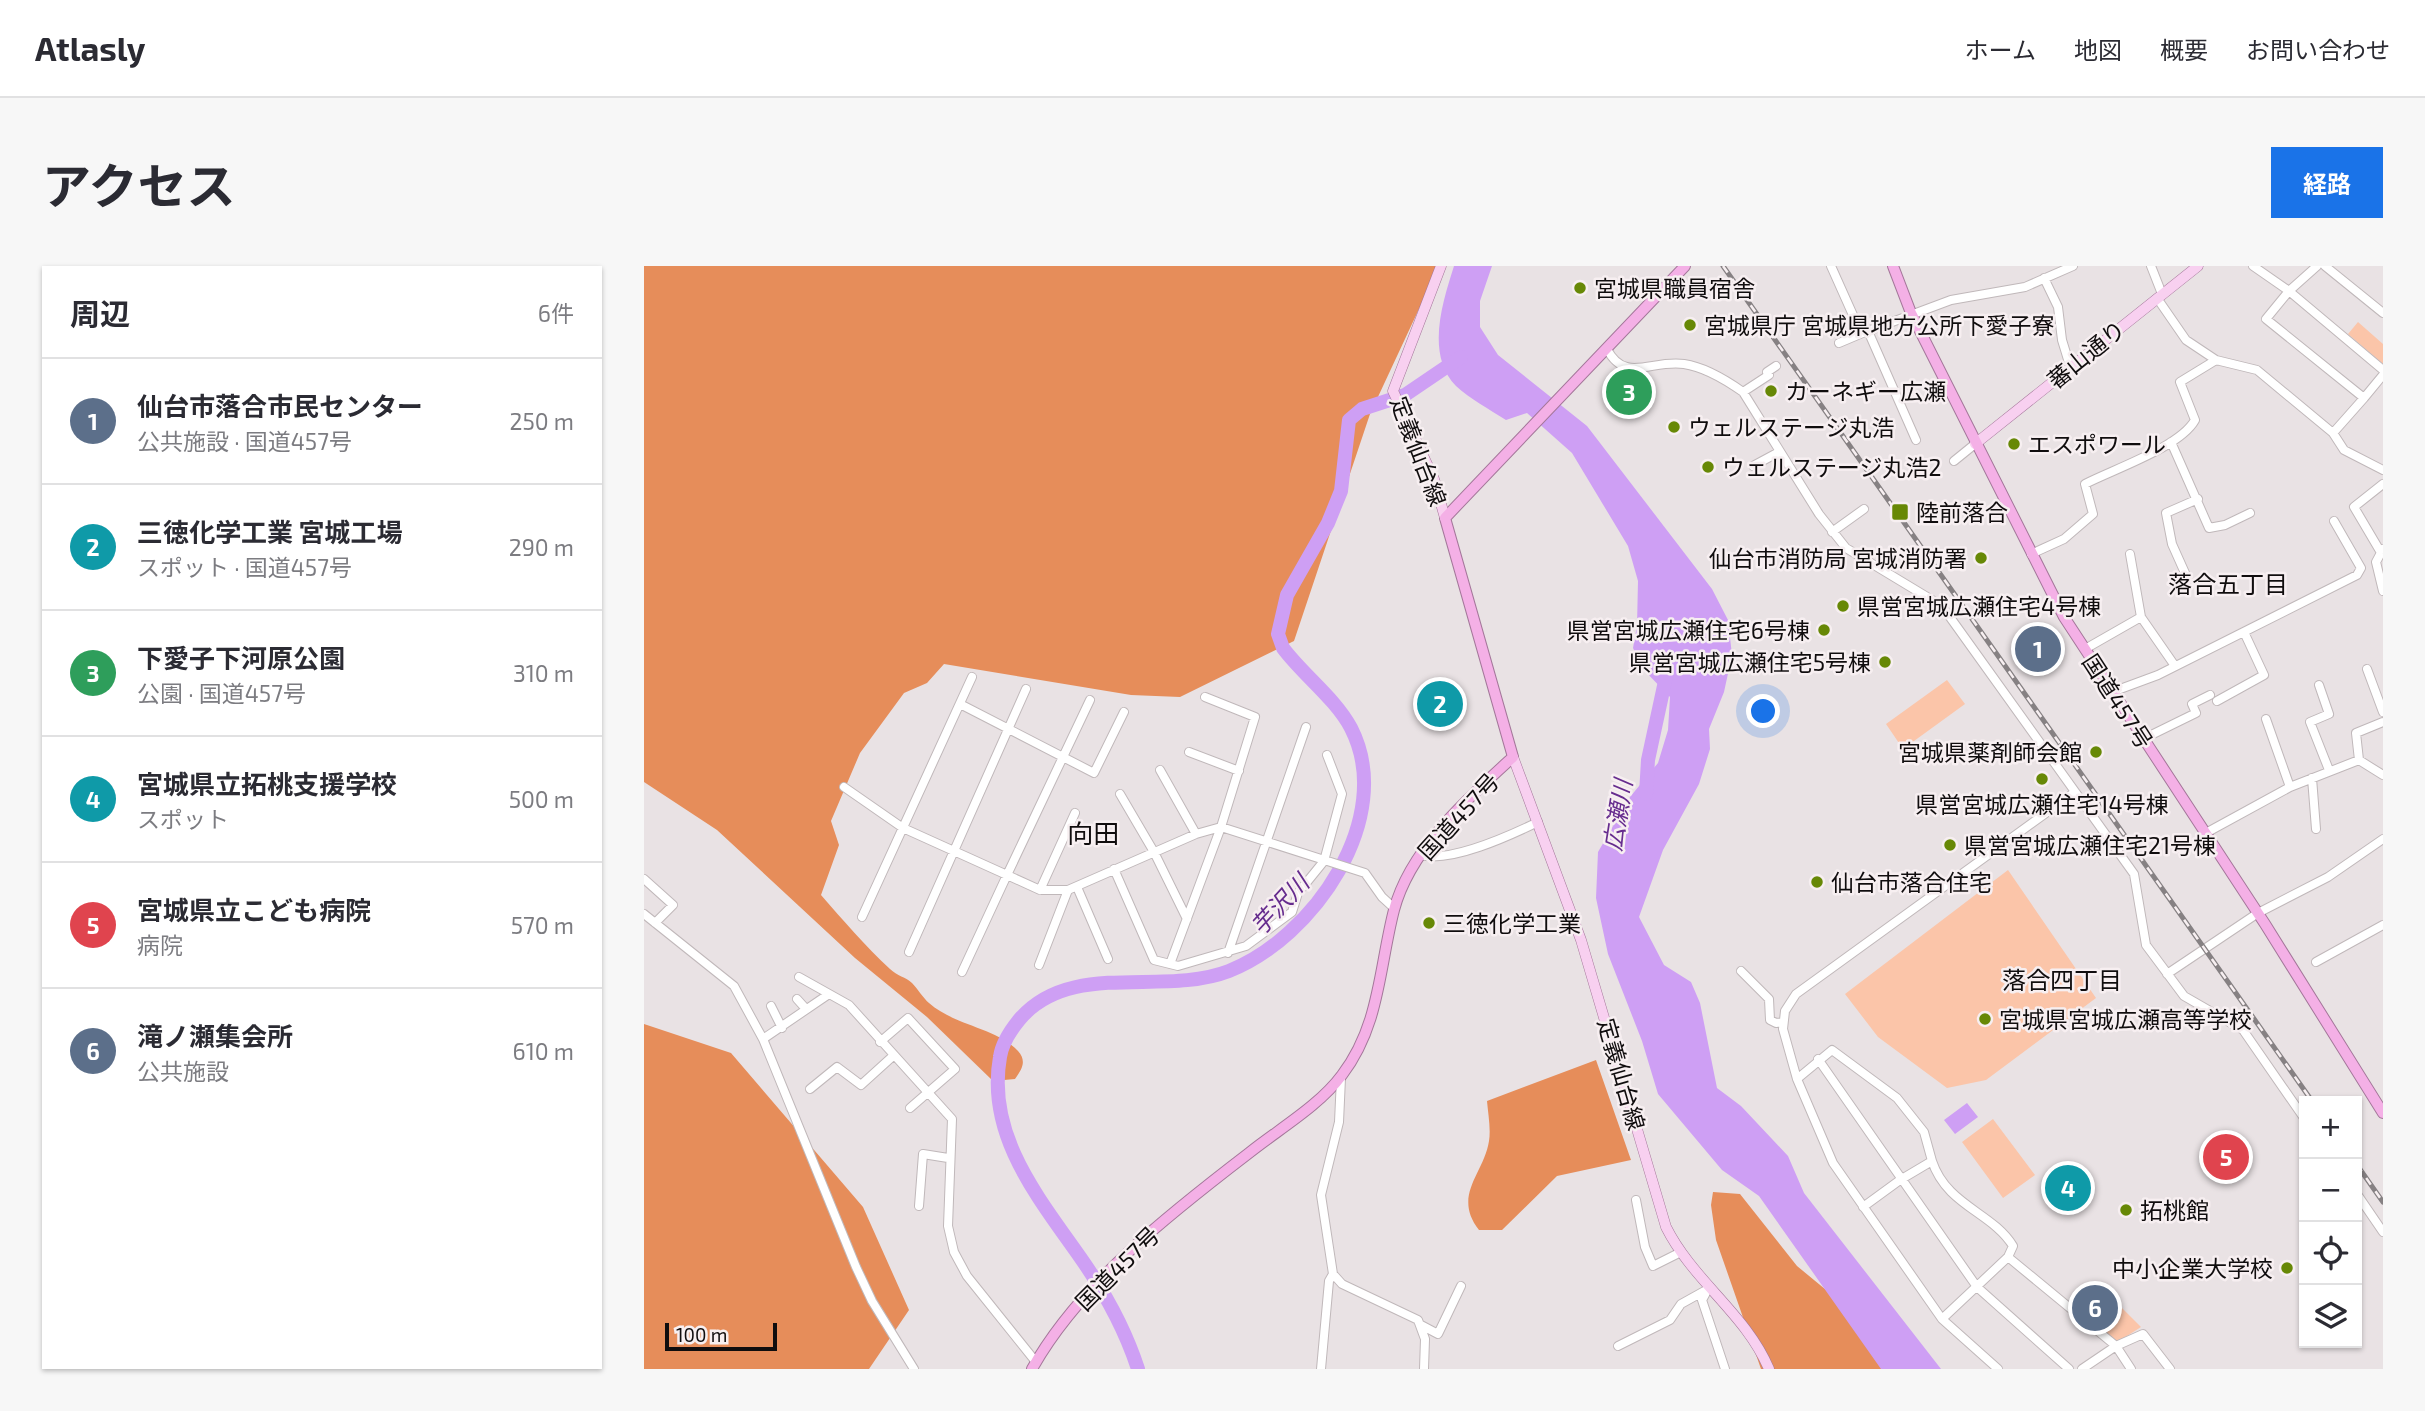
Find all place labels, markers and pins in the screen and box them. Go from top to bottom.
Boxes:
place label: 宮城県職員宿舎 [1594,274,1755,302]
marker: 宮城県職員宿舎 [1572,280,1588,296]
place label: 宮城県庁 宮城県地方公所下愛子寮 [1704,311,2054,339]
marker: 宮城県庁 宮城県地方公所下愛子寮 [1682,317,1698,333]
pin: 3 [1606,366,1652,418]
place label: カーネギー広瀬 [1785,377,1946,405]
marker: カーネギー広瀬 [1763,383,1779,399]
place label: ウェルステージ丸浩 [1688,413,1895,441]
marker: ウェルステージ丸浩 [1666,419,1682,435]
place label: エスポワール [2028,430,2166,458]
marker: エスポワール [2006,436,2022,452]
place label: ウェルステージ丸浩2 [1722,453,1941,481]
marker: ウェルステージ丸浩2 [1700,459,1716,475]
place label: 陸前落合 [1916,498,2008,526]
marker: 陸前落合 [1890,502,1910,522]
place label: 仙台市消防局 宮城消防署 [1709,544,1967,572]
marker: 仙台市消防局 宮城消防署 [1973,550,1989,566]
place label: 県営宮城広瀬住宅4号棟 [1857,592,2101,620]
marker: 県営宮城広瀬住宅4号棟 [1835,598,1851,614]
place label: 県営宮城広瀬住宅6号棟 [1567,616,1810,644]
marker: 県営宮城広瀬住宅6号棟 [1816,622,1832,638]
pin: 1 [2015,623,2061,675]
place label: 県営宮城広瀬住宅5号棟 [1629,648,1871,676]
marker: 県営宮城広瀬住宅5号棟 [1877,654,1893,670]
pin: 2 [1417,678,1463,730]
place label: 宮城県薬剤師会館 [1898,738,2082,766]
marker: 宮城県薬剤師会館 [2088,744,2104,760]
marker: 県営宮城広瀬住宅14号棟 [2034,771,2050,787]
place label: 県営宮城広瀬住宅14号棟 [1915,790,2169,818]
place label: 県営宮城広瀬住宅21号棟 [1964,831,2216,859]
marker: 県営宮城広瀬住宅21号棟 [1942,837,1958,853]
place label: 仙台市落合住宅 [1831,868,1992,896]
marker: 仙台市落合住宅 [1809,874,1825,890]
place label: 三徳化学工業 [1443,909,1581,937]
marker: 三徳化学工業 [1421,915,1437,931]
place label: 宮城県宮城広瀬高等学校 [1999,1005,2252,1033]
marker: 宮城県宮城広瀬高等学校 [1977,1011,1993,1027]
pin: 5 [2203,1131,2249,1183]
pin: 4 [2045,1162,2091,1214]
place label: 拓桃館 [2140,1196,2209,1224]
marker: 拓桃館 [2118,1202,2134,1218]
place label: 中小企業大学校 [2112,1254,2273,1282]
marker: 中小企業大学校 [2279,1260,2295,1276]
pin: 6 [2072,1282,2118,1334]

